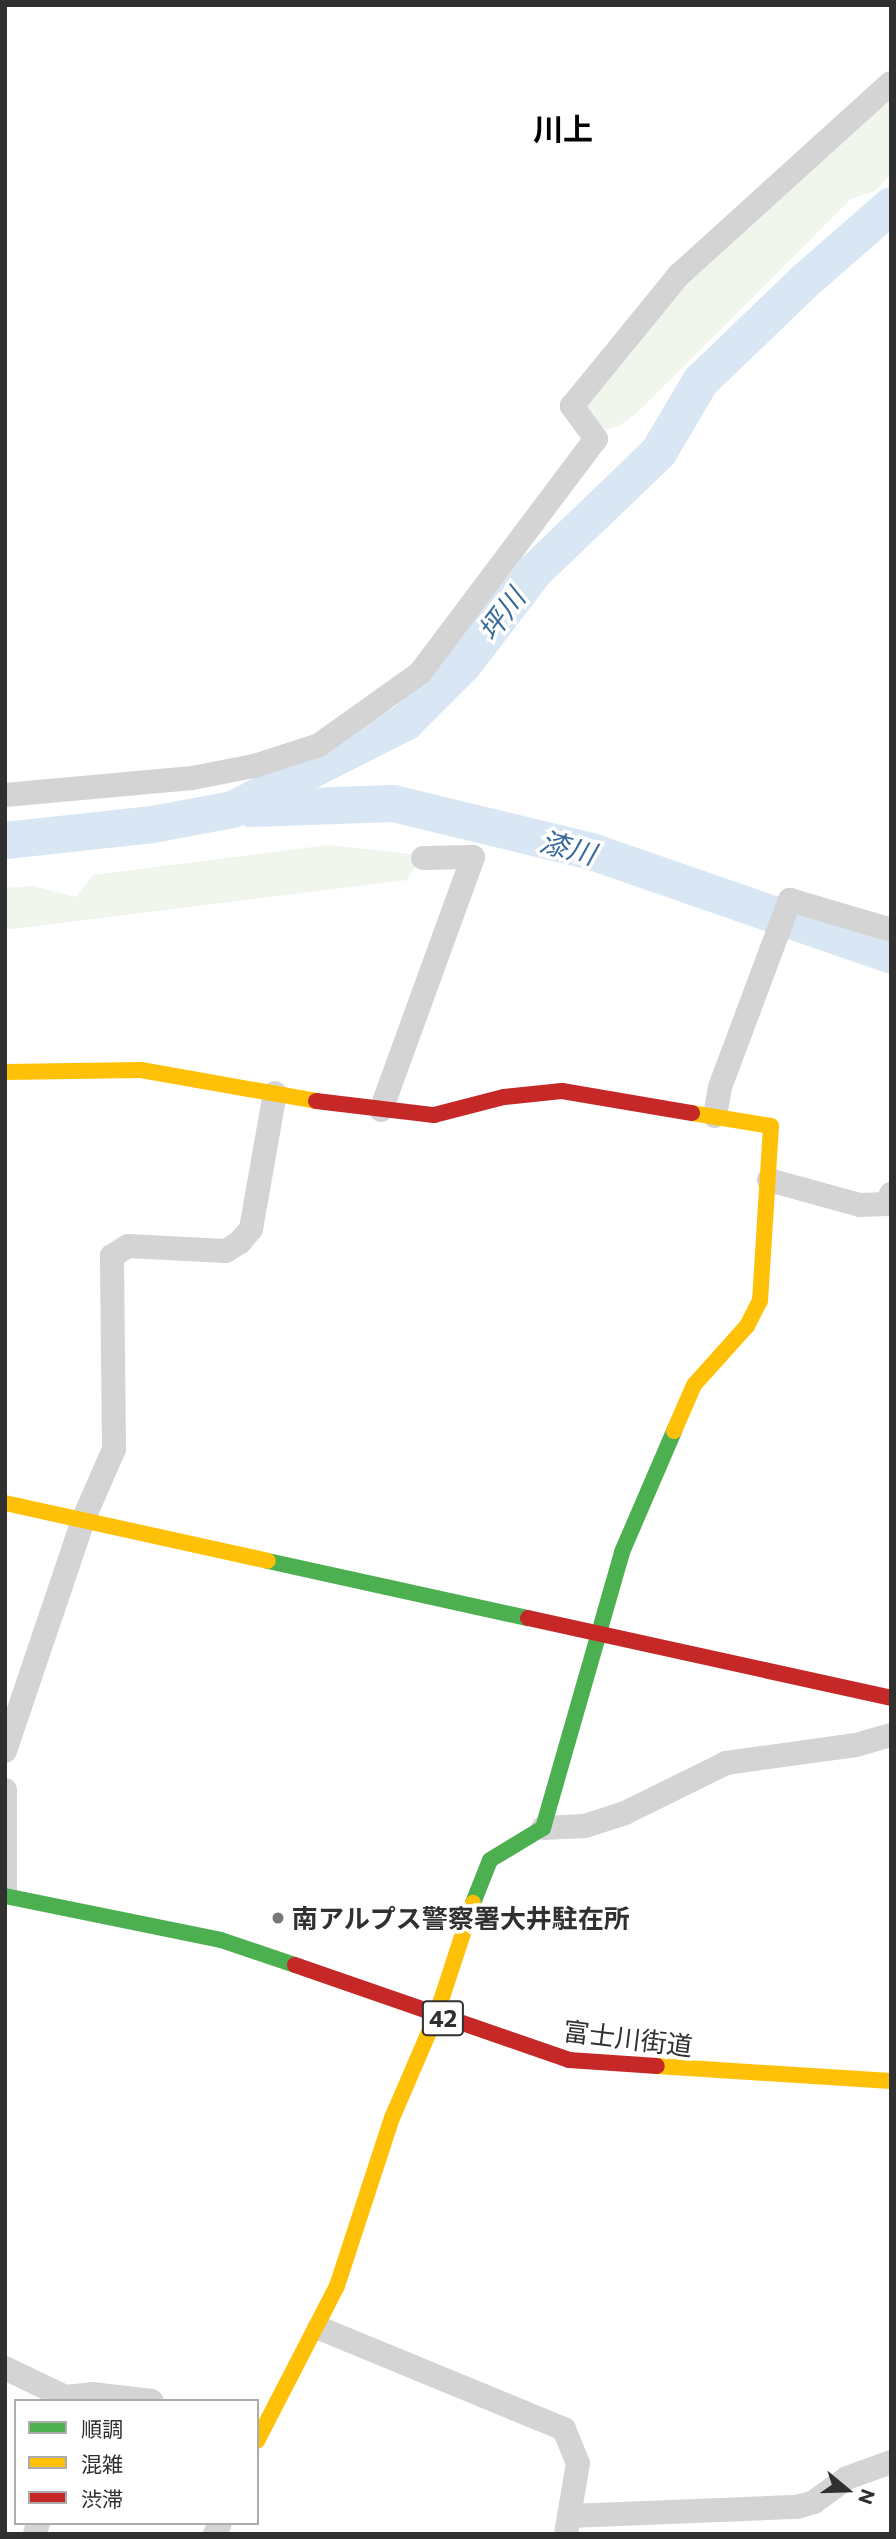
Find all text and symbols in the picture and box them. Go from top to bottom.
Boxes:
district label: 川上 [533,110,593,146]
water label: 坪川 [471,582,531,646]
water label: 漆川 [537,824,599,870]
place label: 南アルプス警察署大井駐在所 [292,1902,630,1934]
marker: 南アルプス警察署大井駐在所 [270,1910,286,1926]
road number: 42 [420,1997,466,2038]
street label: 富士川街道 [562,2015,694,2061]
legend [14,2399,259,2525]
text: 順調 [81,2416,123,2441]
text: 混雑 [81,2451,123,2476]
north arrow [812,2455,882,2525]
text: 渋滞 [81,2486,123,2511]
text: N [854,2487,881,2507]

